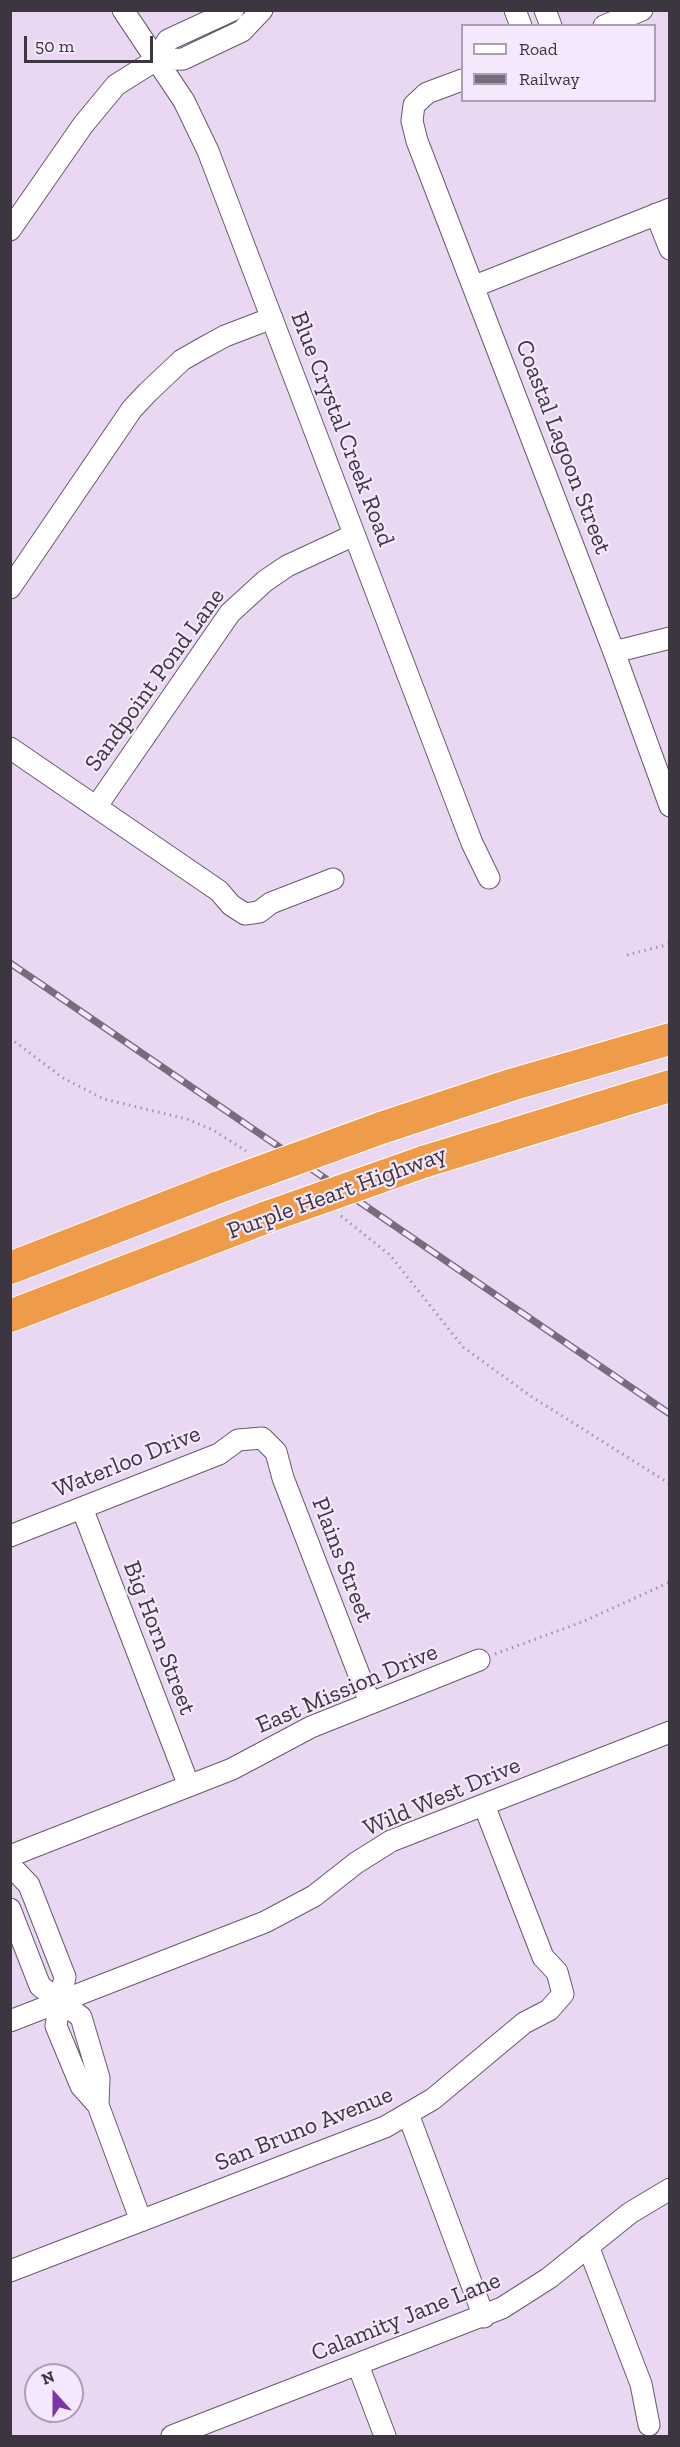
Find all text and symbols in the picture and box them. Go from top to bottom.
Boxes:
scale bar [27,24,156,62]
legend [461,24,656,102]
text: 50 m [35,35,74,57]
text: Road [519,38,558,60]
text: Railway [519,68,580,90]
street label: Blue Crystal Creek Road [284,308,400,550]
street label: Coastal Lagoon Street [509,336,617,558]
street label: Sandpoint Pond Lane [79,583,231,777]
street label: Purple Heart Highway [223,1140,451,1246]
street label: Waterloo Drive [49,1419,205,1505]
street label: Plains Street [305,1493,379,1627]
street label: Big Horn Street [116,1557,202,1719]
street label: East Mission Drive [252,1638,442,1740]
street label: Wild West Drive [359,1751,525,1843]
street label: San Bruno Avenue [211,2080,397,2178]
street label: Calamity Jane Lane [307,2266,505,2368]
north arrow [24,2363,84,2423]
text: N [39,2367,57,2389]

